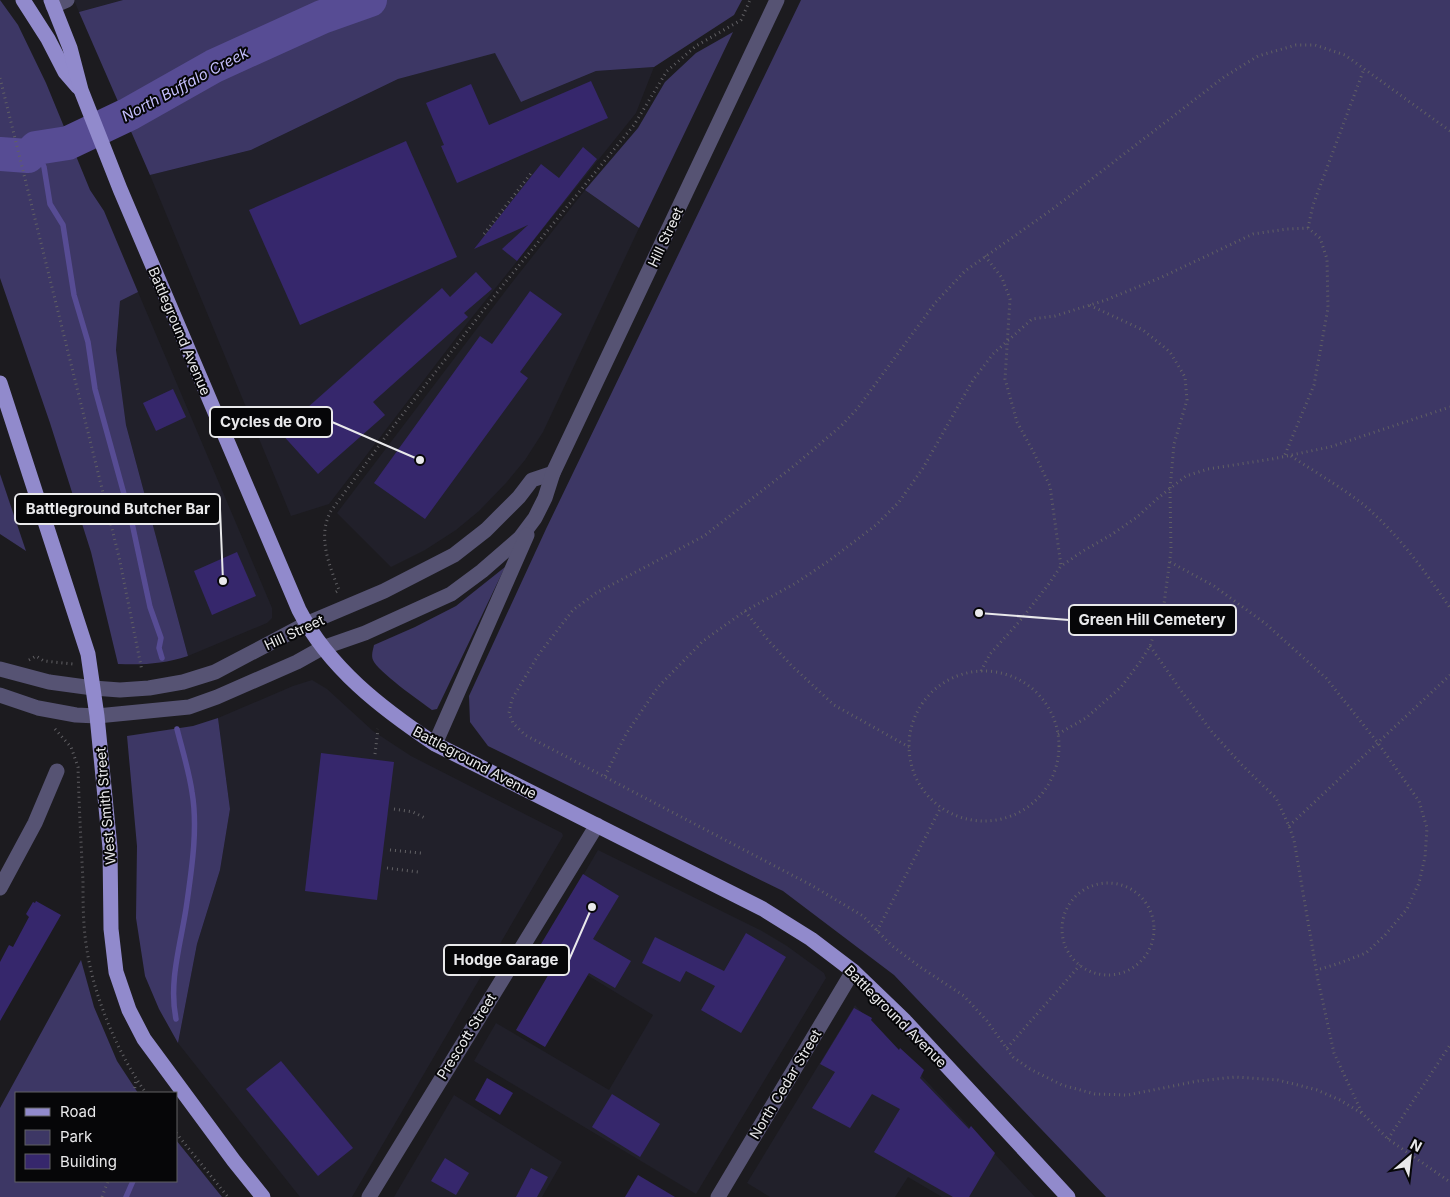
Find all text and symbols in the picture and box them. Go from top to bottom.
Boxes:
water label: North Buffalo Creek [118,42,252,125]
street label: Hill Street [644,204,686,270]
street label: Battleground Avenue [145,264,215,398]
callout: Cycles de Oro [210,407,332,437]
text: Cycles de Oro [220,412,322,431]
callout: Battleground Butcher Bar [15,494,220,524]
text: Battleground Butcher Bar [26,499,210,518]
callout: Green Hill Cemetery [1069,605,1236,635]
text: Green Hill Cemetery [1078,610,1226,629]
street label: Hill Street [261,611,327,653]
street label: Battleground Avenue [410,722,540,802]
street label: West Smith Street [91,746,119,866]
callout: Hodge Garage [444,945,569,975]
text: Hodge Garage [454,950,558,969]
street label: Battleground Avenue [841,961,951,1071]
street label: Prescott Street [433,990,499,1082]
street label: North Cedar Street [746,1026,825,1142]
legend [15,1092,178,1182]
text: Road [60,1102,96,1121]
text: Park [60,1127,93,1146]
north arrow [1385,1132,1435,1182]
text: N [1408,1135,1425,1155]
text: Building [60,1152,117,1171]

